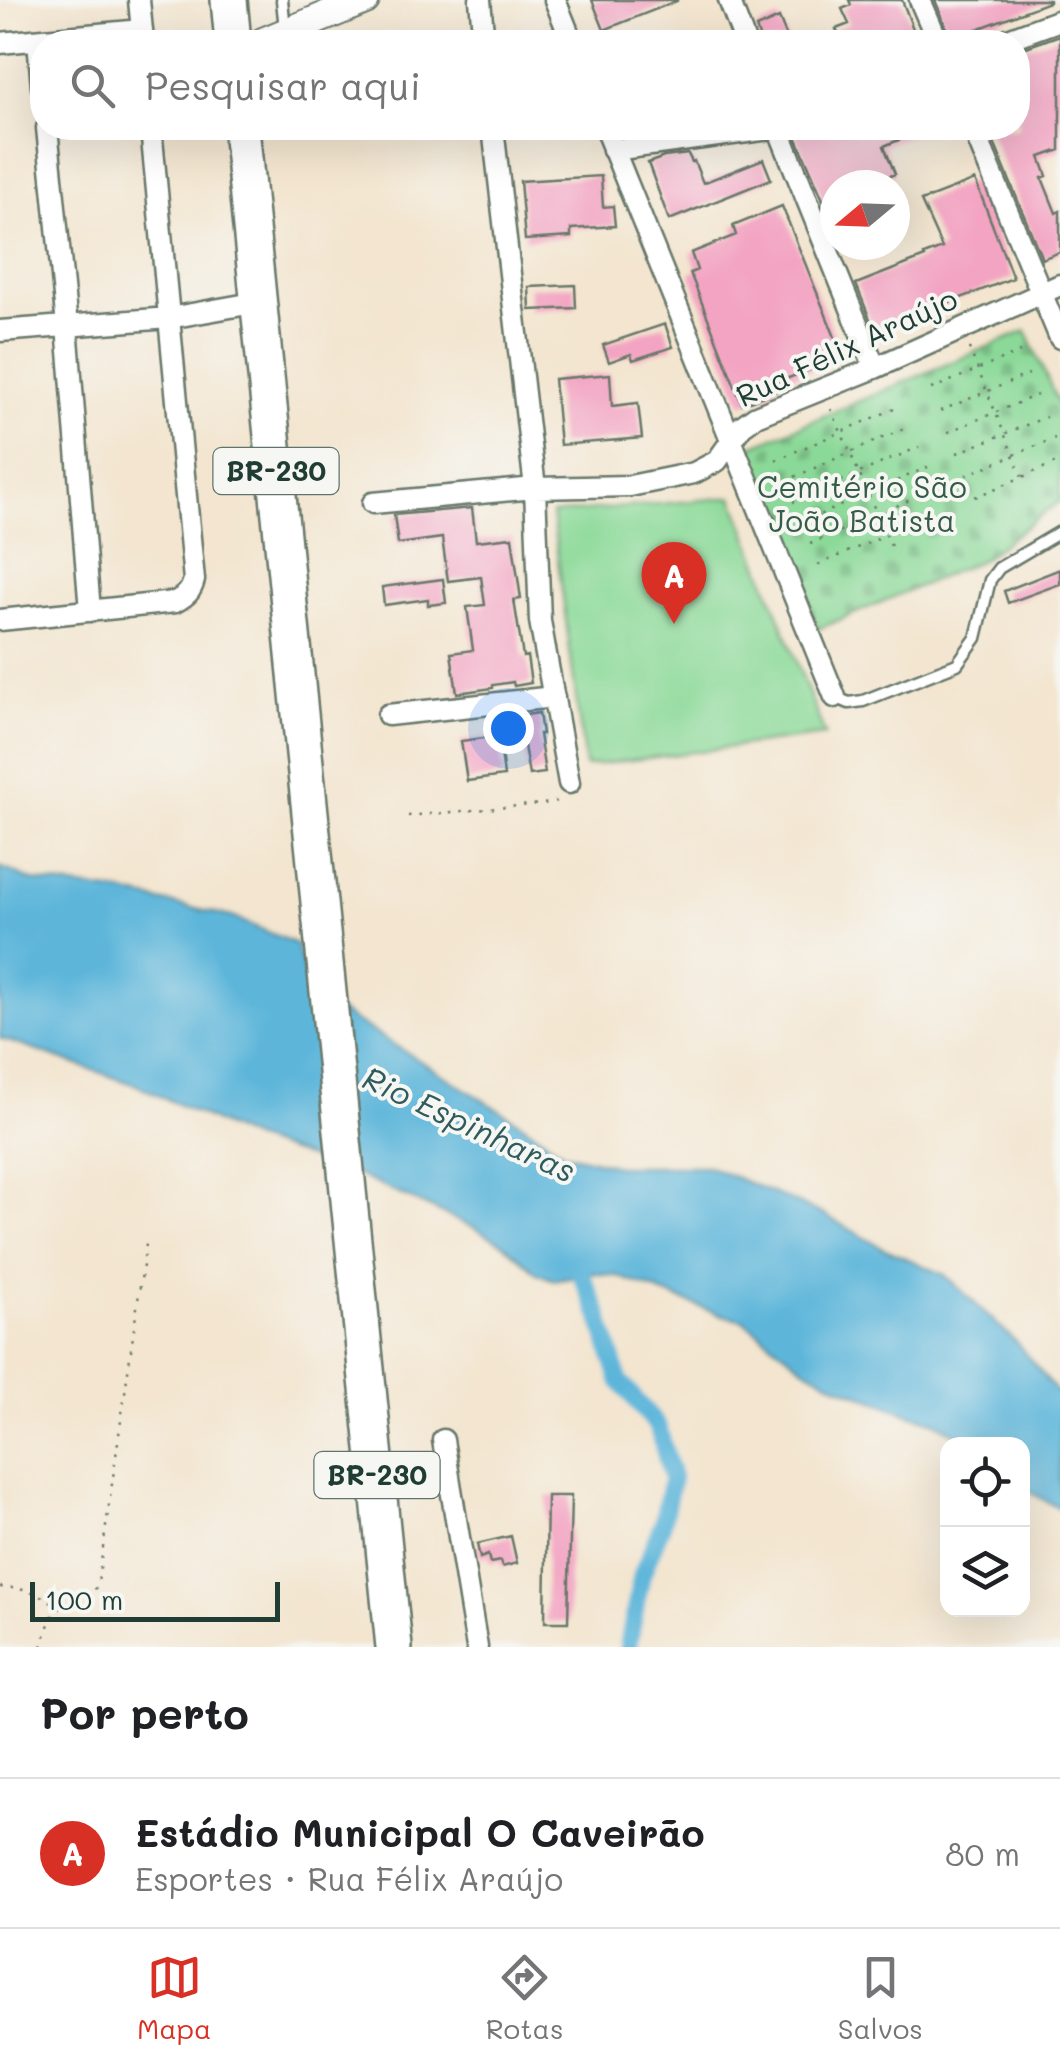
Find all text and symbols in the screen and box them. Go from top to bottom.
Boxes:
search box [30,30,1030,140]
icon: search [65,58,120,113]
text: Pesquisar aqui [145,60,421,110]
north arrow [820,170,910,260]
street label: Rua Félix Araújo [729,277,963,415]
road number: BR-230 [214,448,338,494]
park label: Cemitério São João Batista [757,466,967,540]
pin: A [642,542,706,624]
your location [483,703,534,754]
water label: Rio Espinharas [357,1056,583,1191]
map controls [940,1437,1030,1617]
button: locate [940,1437,1030,1527]
road number: BR-230 [314,1452,440,1498]
button: layers [940,1527,1030,1617]
scale bar [30,1577,280,1622]
text: 100 m [45,1581,123,1617]
text: Por perto [40,1685,249,1740]
text: Estádio Municipal O Caveirão [135,1807,705,1857]
text: A [61,1832,84,1874]
text: 80 m [945,1832,1020,1874]
text: Esportes · Rua Félix Araújo [135,1857,563,1899]
tab: Mapa [137,1950,212,2046]
tab: Rotas [486,1950,564,2046]
tab: Salvos [838,1950,923,2046]

